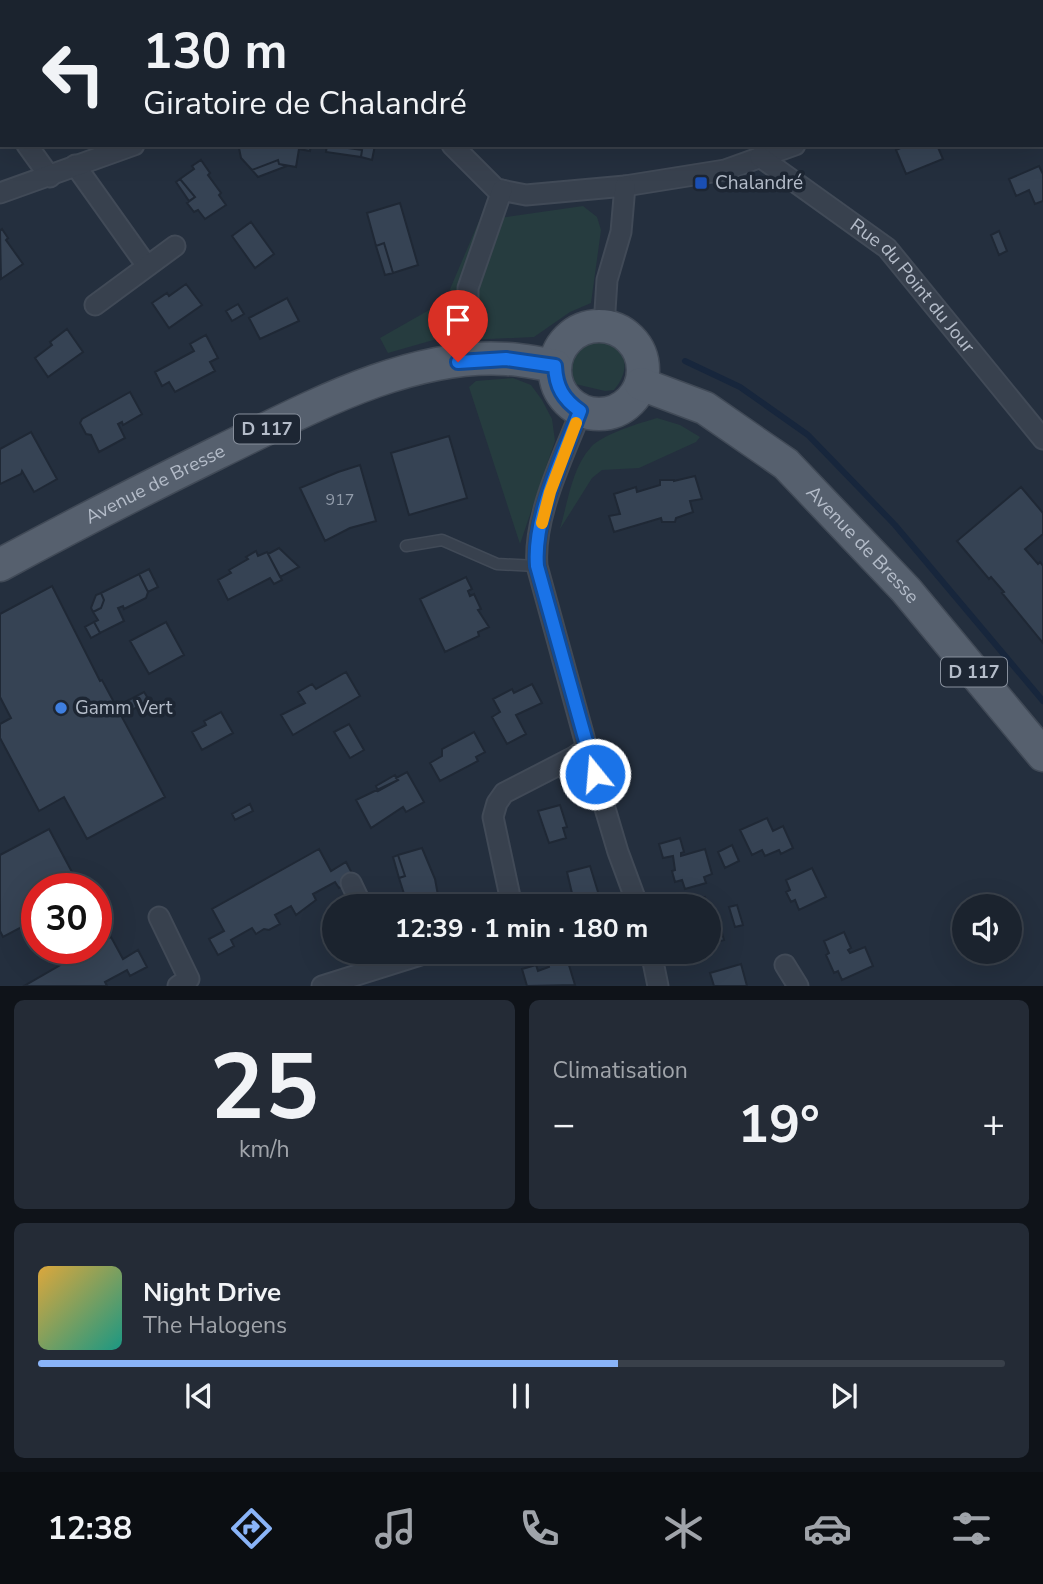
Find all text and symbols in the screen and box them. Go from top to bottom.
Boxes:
text: 130 m [143,18,287,85]
icon: left [28,28,119,119]
text: Giratoire de Chalandré [143,82,467,125]
place label: Chalandré [715,170,803,196]
marker: Chalandré [693,175,709,191]
street label: Rue du Point du Jour [845,213,981,359]
pin [428,290,488,362]
icon: arrive [439,301,477,339]
road number: D 117 [234,414,300,444]
street label: Avenue de Bresse [81,438,229,530]
street label: Avenue de Bresse [800,480,925,609]
house number: 917 [326,489,354,511]
road number: D 117 [941,658,1007,686]
place label: Gamm Vert [75,695,173,721]
marker: Gamm Vert [53,700,69,716]
position arrow [558,737,632,811]
speed limit sign: 30 [21,873,112,964]
map controls [952,894,1022,964]
button: sound [952,894,1022,964]
text: 12:39 · 1 min · 180 m [395,911,648,946]
text: 25 [210,1026,319,1150]
text: Climatisation [553,1055,688,1086]
text: 19° [738,1089,820,1160]
text: − [553,1099,575,1150]
text: + [982,1099,1005,1150]
text: km/h [239,1134,290,1165]
text: Night Drive [143,1275,281,1310]
text: The Halogens [143,1310,287,1341]
icon: previous [180,1377,218,1415]
icon: pause [502,1377,540,1415]
icon: next [825,1377,863,1415]
icon: directions [227,1504,276,1553]
icon: music [371,1504,420,1553]
icon: phone [515,1504,564,1553]
icon: climate [659,1504,708,1553]
icon: car [803,1504,852,1553]
icon: filters [947,1504,996,1553]
text: 12:38 [47,1507,132,1550]

